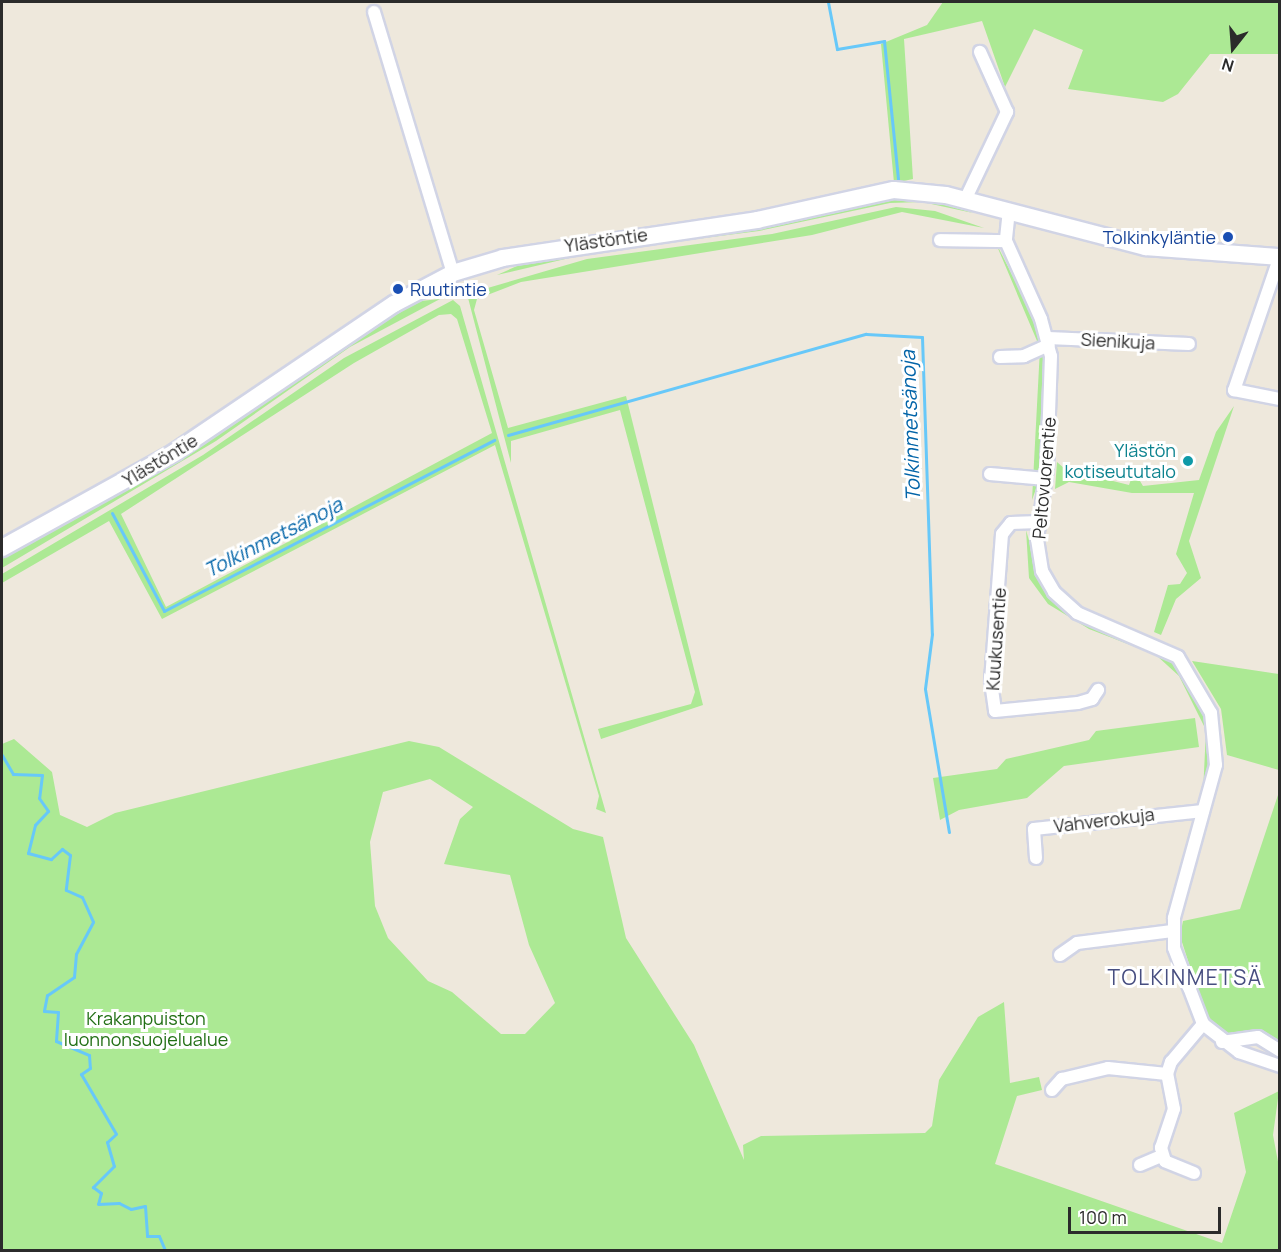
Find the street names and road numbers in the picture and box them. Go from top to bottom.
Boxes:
street label: Ylästöntie [563,223,649,257]
street label: Sienikuja [1080,328,1156,354]
street label: Peltovuorentie [1028,416,1060,540]
street label: Ylästöntie [119,429,201,491]
street label: Kuukusentie [982,587,1010,691]
street label: Vahverokuja [1052,803,1156,837]

